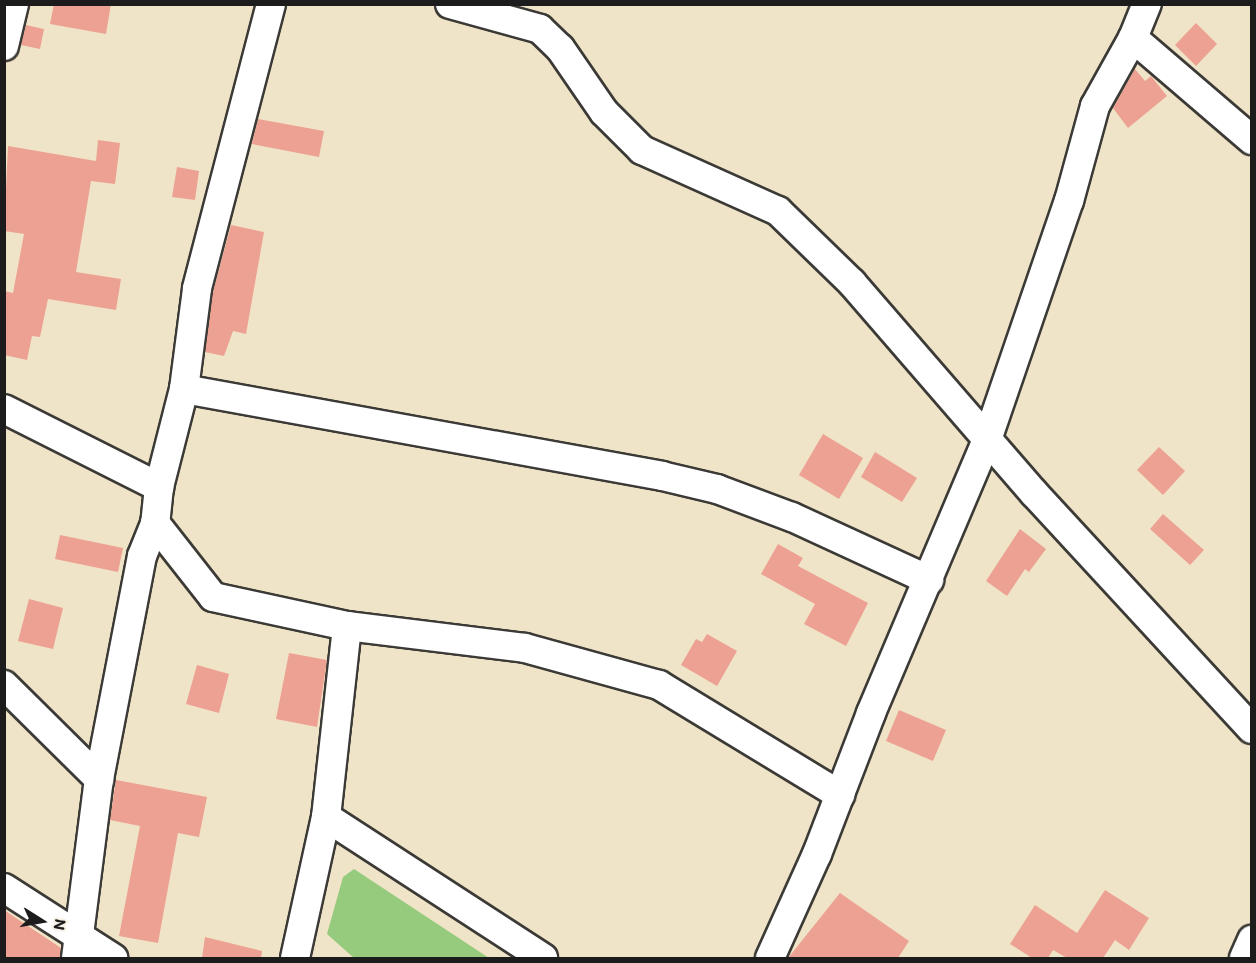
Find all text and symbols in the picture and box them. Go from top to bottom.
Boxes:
north arrow [12,891,72,951]
text: N [50,917,71,932]

